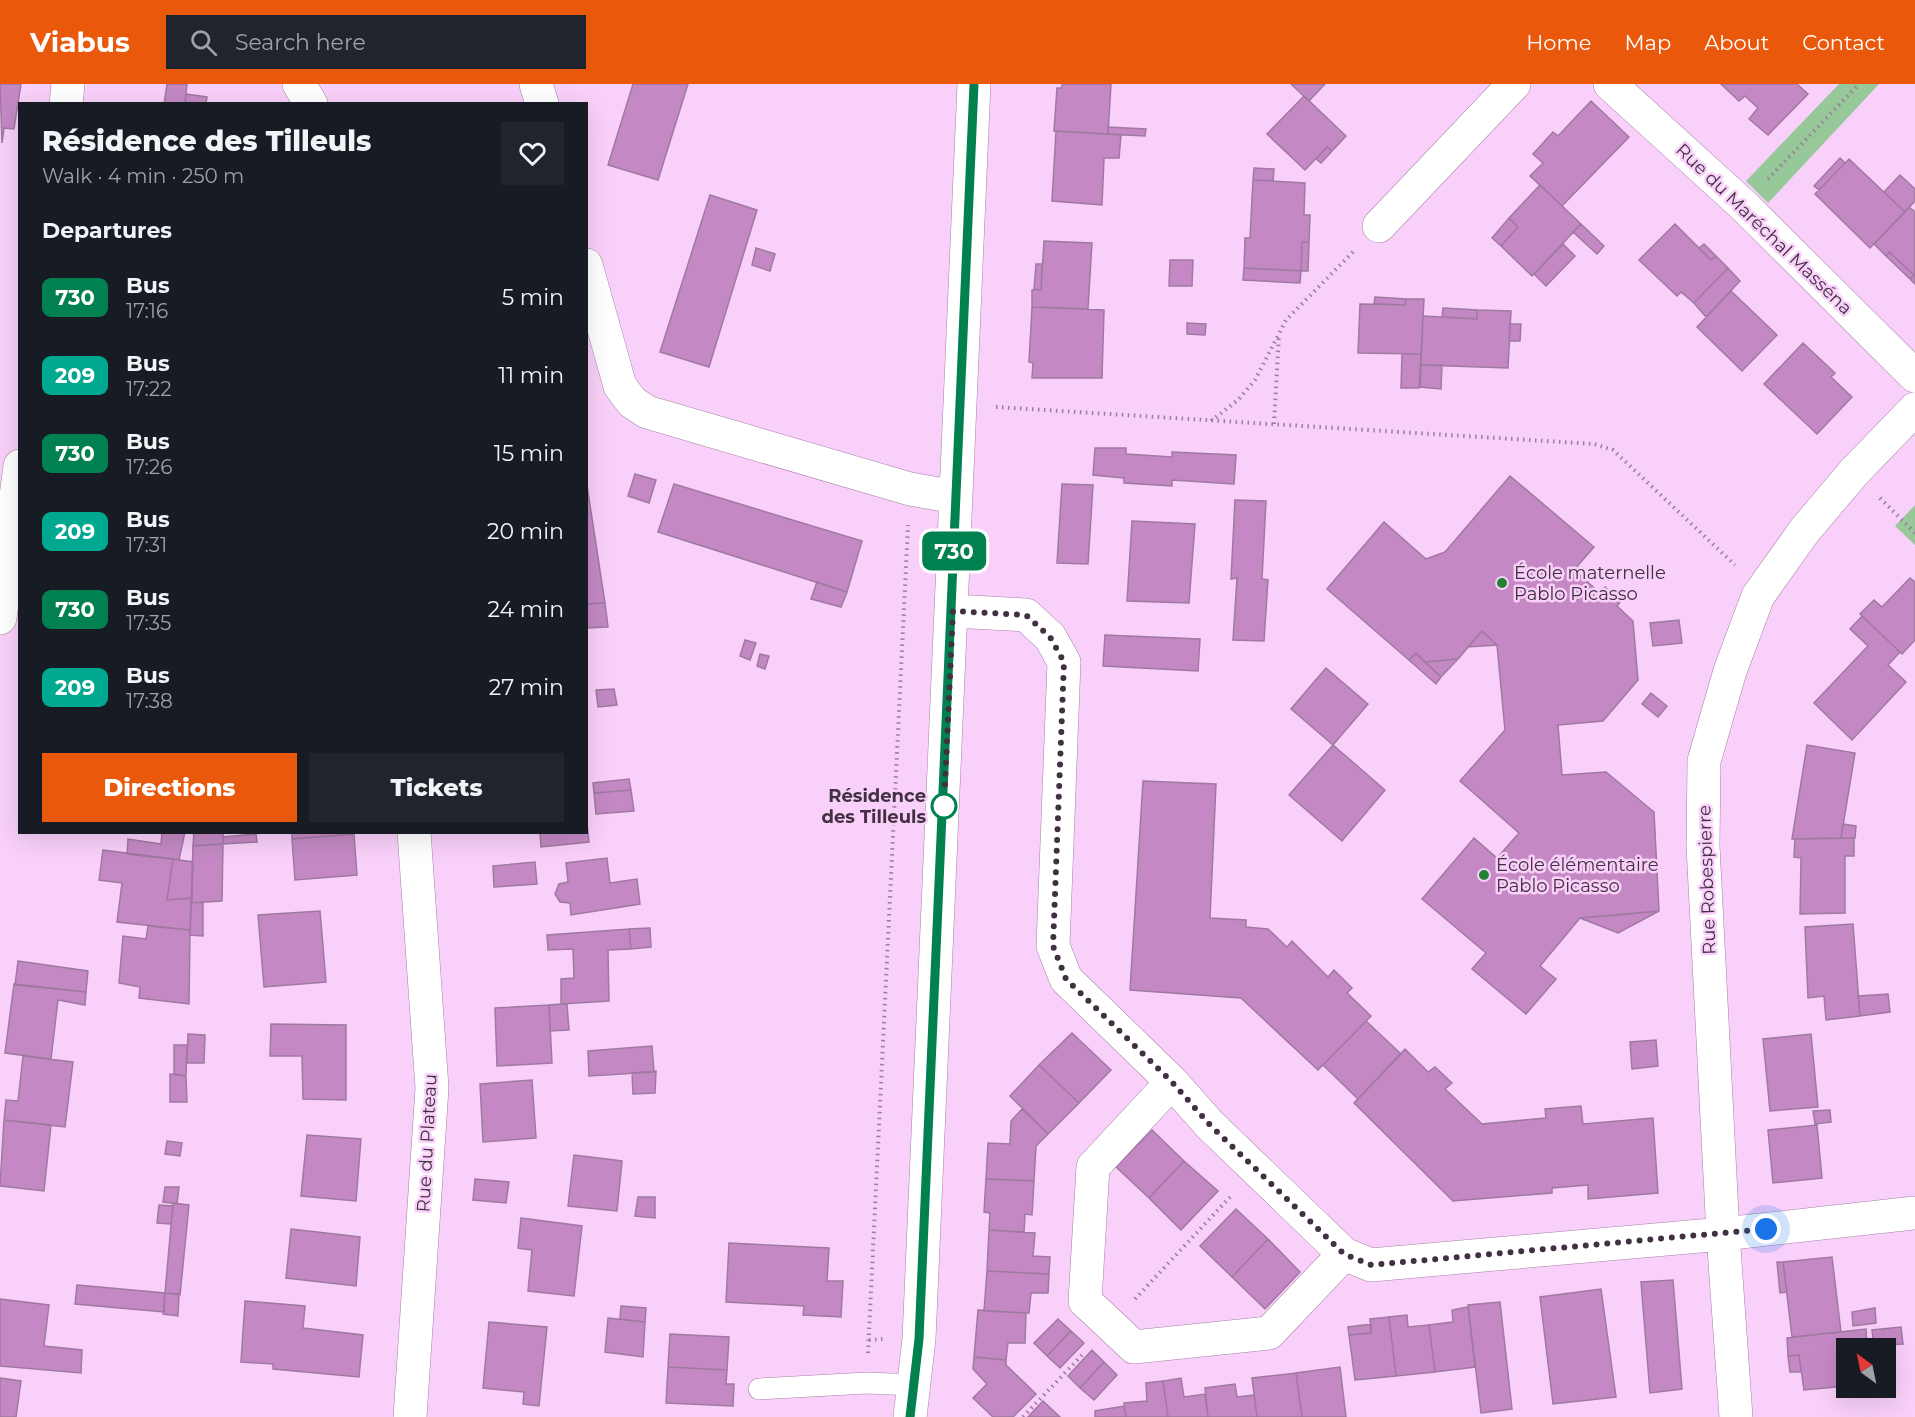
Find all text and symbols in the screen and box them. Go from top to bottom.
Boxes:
search box [166,15,586,69]
text: Viabus [30,25,130,59]
icon: search [187,26,220,59]
text: Search here [235,29,366,56]
text: Home [1526,30,1591,55]
text: Map [1624,30,1671,55]
text: About [1704,30,1769,55]
text: Contact [1802,30,1885,55]
button: heart [501,122,564,185]
text: Résidence des Tilleuls [42,124,371,158]
street label: Rue du Maréchal Masséna [1671,139,1857,319]
text: Walk · 4 min · 250 m [42,164,244,188]
text: Departures [42,217,172,244]
text: Bus [126,272,170,299]
text: 5 min [502,284,564,311]
text: 730 [55,285,95,310]
text: 17:16 [126,299,168,323]
text: Bus [126,350,170,377]
text: 11 min [498,362,564,389]
text: 209 [55,363,95,388]
text: 17:22 [126,377,172,401]
text: Bus [126,428,170,455]
text: 15 min [494,440,564,467]
text: 730 [55,441,95,466]
text: 17:26 [126,455,172,479]
text: Bus [126,506,170,533]
text: 20 min [487,518,564,545]
text: 209 [55,519,95,544]
line badge: 730 [920,532,988,570]
text: 17:31 [126,533,167,557]
text: 730 [934,539,974,564]
place label: École maternelle Pablo Picasso [1514,562,1666,605]
marker: École maternelle Pablo Picasso [1495,576,1509,590]
text: Bus [126,584,170,611]
text: 24 min [488,596,564,623]
text: 730 [55,597,95,622]
text: 17:35 [126,611,171,635]
text: Bus [126,662,170,689]
text: 27 min [489,674,564,701]
text: 209 [55,675,95,700]
text: 17:38 [126,689,173,713]
button: Directions [42,753,297,822]
button: Tickets [309,753,564,822]
place label: Résidence des Tilleuls [821,785,926,828]
marker: Résidence des Tilleuls [931,793,957,819]
street label: Rue Robespierre [1693,805,1721,955]
place label: École élémentaire Pablo Picasso [1496,854,1659,897]
marker: École élémentaire Pablo Picasso [1477,868,1491,882]
street label: Rue du Plateau [412,1073,442,1213]
your location [1751,1214,1781,1244]
north arrow [1836,1338,1896,1398]
map controls [1836,1338,1896,1398]

